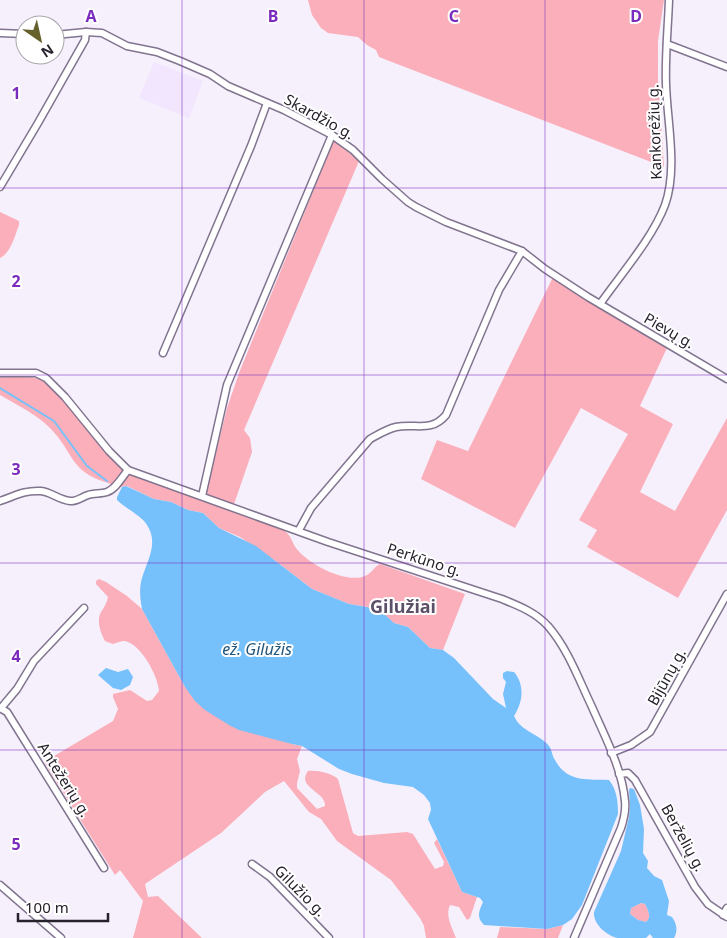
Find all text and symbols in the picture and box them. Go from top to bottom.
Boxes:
text: A [85,5,97,27]
text: B [268,5,278,27]
text: C [449,5,459,27]
text: D [630,5,642,27]
north arrow [15,15,65,65]
text: N [38,40,58,62]
text: 1 [11,82,21,104]
street label: Kankorėžių g. [642,84,666,180]
street label: Skardžio g. [281,89,358,144]
text: 2 [11,270,21,292]
street label: Pievų g. [641,308,698,353]
text: 3 [11,458,21,480]
street label: Perkūno g. [385,538,464,580]
district label: Gilužiai [370,594,436,618]
water label: ež. Gilužis [222,638,292,660]
street label: Bijūnų g. [642,644,690,709]
text: 4 [11,645,21,667]
street label: Antežerių g. [34,738,96,821]
street label: Berželių g. [657,800,711,875]
text: 5 [11,833,21,855]
street label: Gilužio g. [271,860,331,920]
scale bar [18,890,108,922]
text: 100 m [25,897,69,917]

